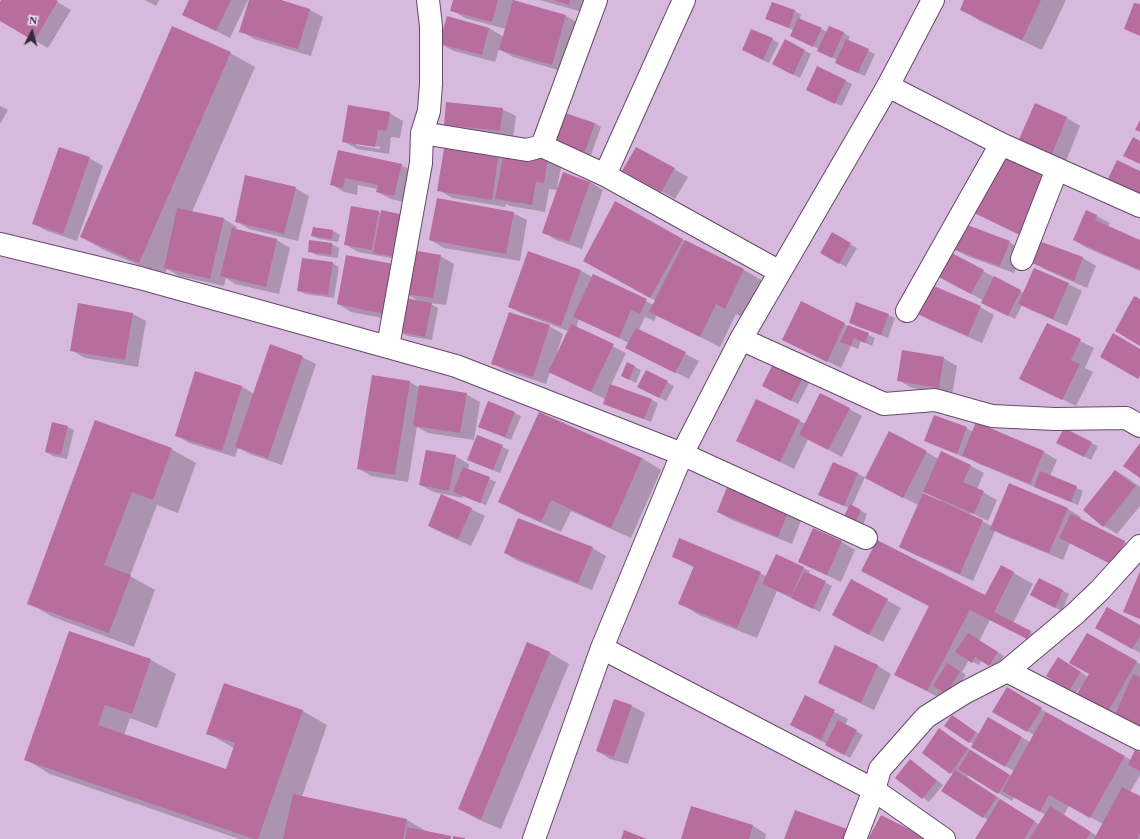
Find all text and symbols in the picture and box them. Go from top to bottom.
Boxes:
north arrow [12,12,52,52]
text: N [29,14,38,26]

